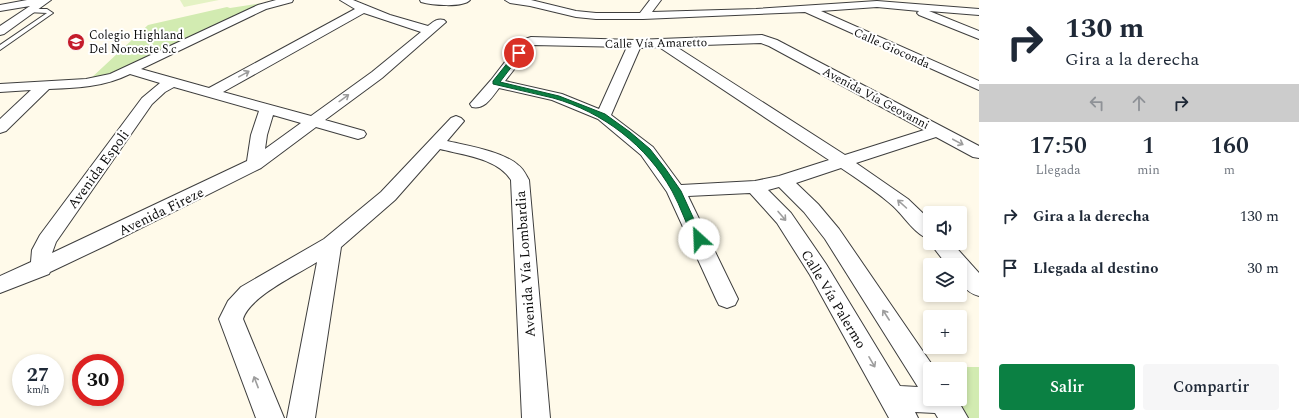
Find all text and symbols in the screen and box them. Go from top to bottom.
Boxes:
text: 130 m [1065,7,1144,50]
icon: right [999,16,1051,68]
street label: Calle Gioconda [851,23,933,74]
place label: Colegio Highland Del Noroeste S.c [89,26,184,59]
school or university icon: Colegio Highland Del Noroeste S.c [66,32,86,52]
street label: Calle Vía Amaretto [605,33,707,54]
pin [502,36,536,70]
icon: arrive [508,42,530,64]
text: Gira a la derecha [1065,46,1199,73]
street label: Avenida Vía Geovanni [819,62,933,135]
one-way arrow [238,70,250,77]
icon: left [1086,92,1108,114]
icon: ahead [1128,92,1150,114]
icon: right [1170,92,1192,114]
one-way arrow [339,94,350,103]
street label: Avenida Espoli [62,125,134,213]
text: 17:50 [1029,128,1087,164]
text: 1 [1142,128,1155,164]
text: 160 [1210,128,1249,164]
one-way arrow [952,139,964,146]
text: Llegada [1035,160,1081,180]
text: min [1137,160,1160,180]
text: m [1224,160,1235,180]
street label: Avenida Fireze [115,182,208,241]
street label: Avenida Vía Lombardia [510,190,541,338]
one-way arrow [897,200,908,209]
icon: right [999,205,1021,227]
text: Gira a la derecha [1033,205,1149,228]
text: 130 m [1240,205,1279,228]
map controls [923,206,967,406]
button: sound [923,206,967,250]
one-way arrow [777,210,786,221]
position arrow [678,218,720,260]
street label: Calle Vía Palermo [796,246,871,353]
icon: arrive [999,257,1021,279]
text: Llegada al destino [1033,257,1158,280]
text: 30 m [1247,257,1279,280]
button: layers [923,258,967,302]
one-way arrow [881,309,889,321]
button: + [923,310,967,354]
speed limit sign: 30 [72,354,124,406]
one-way arrow [868,356,876,368]
text: 27 [27,360,49,390]
button: − [923,362,967,406]
button: Salir [999,364,1135,410]
button: Compartir [1143,364,1279,410]
one-way arrow [251,376,259,388]
text: km/h [27,382,49,398]

